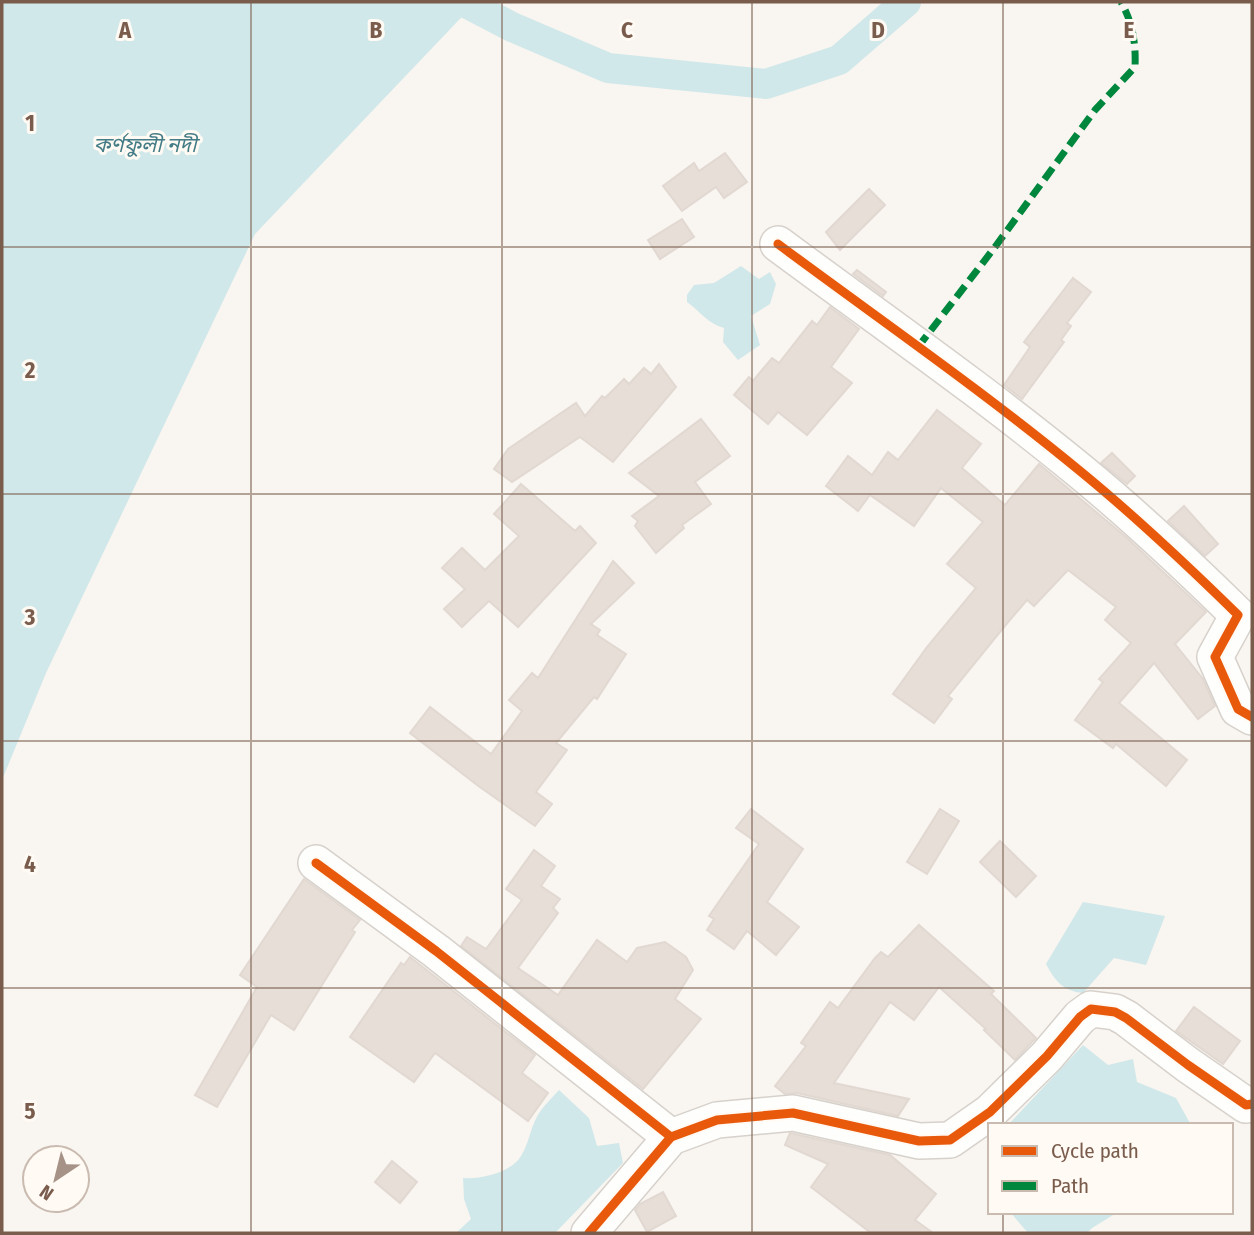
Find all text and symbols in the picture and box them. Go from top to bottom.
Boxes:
text: A [118,16,132,44]
text: B [370,16,383,44]
text: C [621,16,633,44]
text: D [871,16,885,44]
text: E [1124,16,1135,44]
text: 1 [25,109,35,137]
water label: কর্ণফুলী নদী [93,132,201,158]
text: 2 [24,356,36,384]
text: 3 [24,603,36,631]
text: 4 [24,850,36,878]
text: 5 [24,1097,36,1125]
legend [988,1123,1233,1214]
text: Cycle path [1051,1138,1139,1164]
north arrow [21,1144,91,1214]
text: Path [1051,1173,1089,1199]
text: N [35,1180,58,1205]

